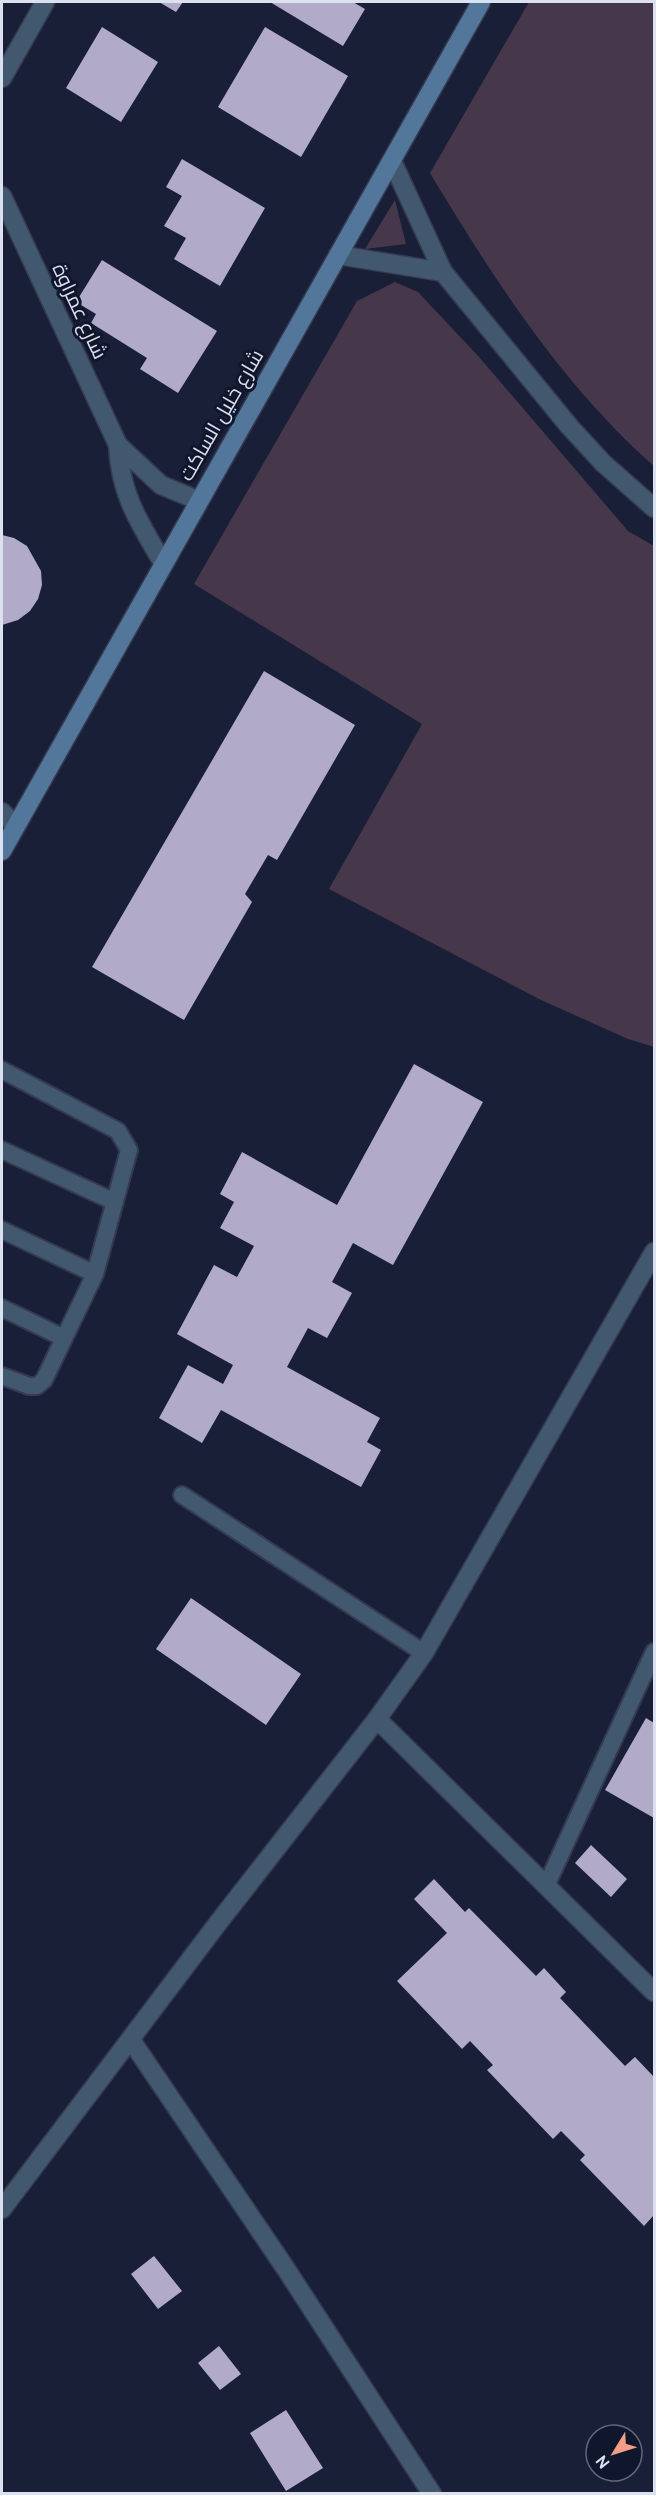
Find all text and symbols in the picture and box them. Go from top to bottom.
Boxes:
street label: شارع عمراوة [46,259,113,363]
street label: شارع خليل الساكت [174,345,270,486]
north arrow [584,2423,644,2483]
text: N [592,2452,614,2472]

